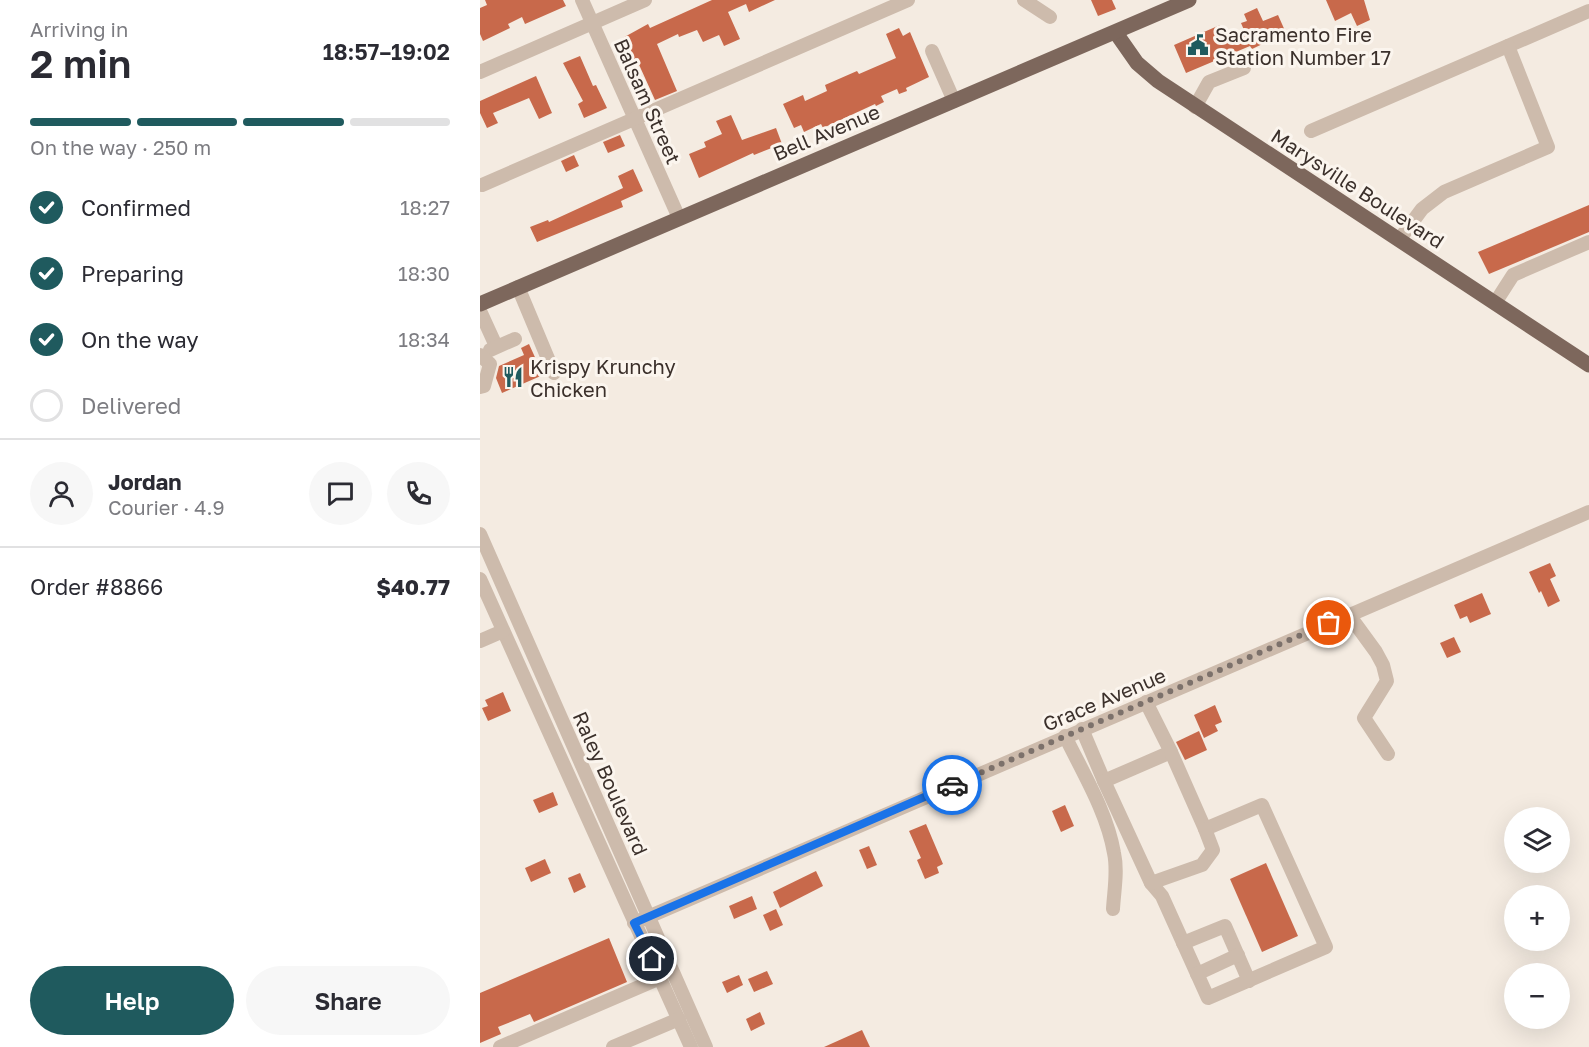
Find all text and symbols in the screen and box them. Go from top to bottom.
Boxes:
text: Arriving in [30,17,128,41]
place label: Sacramento Fire Station Number 17 [1215,22,1391,69]
public building icon: Sacramento Fire Station Number 17 [1186,33,1210,57]
street label: Balsam Street [610,34,686,168]
text: 18:57–19:02 [323,38,450,65]
text: 2 min [30,40,131,87]
street label: Bell Avenue [769,99,883,165]
street label: Marysville Boulevard [1267,123,1449,253]
text: On the way · 250 m [30,135,211,159]
icon: check [30,191,63,224]
text: Confirmed [81,194,191,221]
text: 18:27 [400,195,450,219]
icon: check [30,257,63,290]
text: Preparing [81,260,184,287]
text: 18:30 [398,261,450,285]
icon: check [30,323,63,356]
text: On the way [81,326,199,353]
text: 18:34 [398,327,450,351]
place label: Krispy Krunchy Chicken [530,354,676,401]
restaurant icon: Krispy Krunchy Chicken [501,365,525,389]
text: Delivered [81,392,181,419]
button: person [30,462,93,525]
button: chat [309,462,372,525]
button: phone [387,462,450,525]
text: Jordan [108,468,182,495]
text: Courier · 4.9 [108,495,225,519]
text: Order #8866 [30,573,163,600]
text: $40.77 [376,573,450,600]
pin [1303,597,1354,648]
icon: bag [1312,606,1345,639]
street label: Grace Avenue [1039,662,1169,736]
street label: Raley Boulevard [569,707,653,859]
courier [922,755,982,815]
icon: car [936,769,969,802]
map controls [1504,807,1570,1029]
button: layers [1504,807,1570,873]
button: + [1504,885,1570,951]
pin [626,933,677,984]
icon: home [635,942,668,975]
button: − [1504,963,1570,1029]
button: Help [30,966,234,1035]
button: Share [246,966,450,1035]

